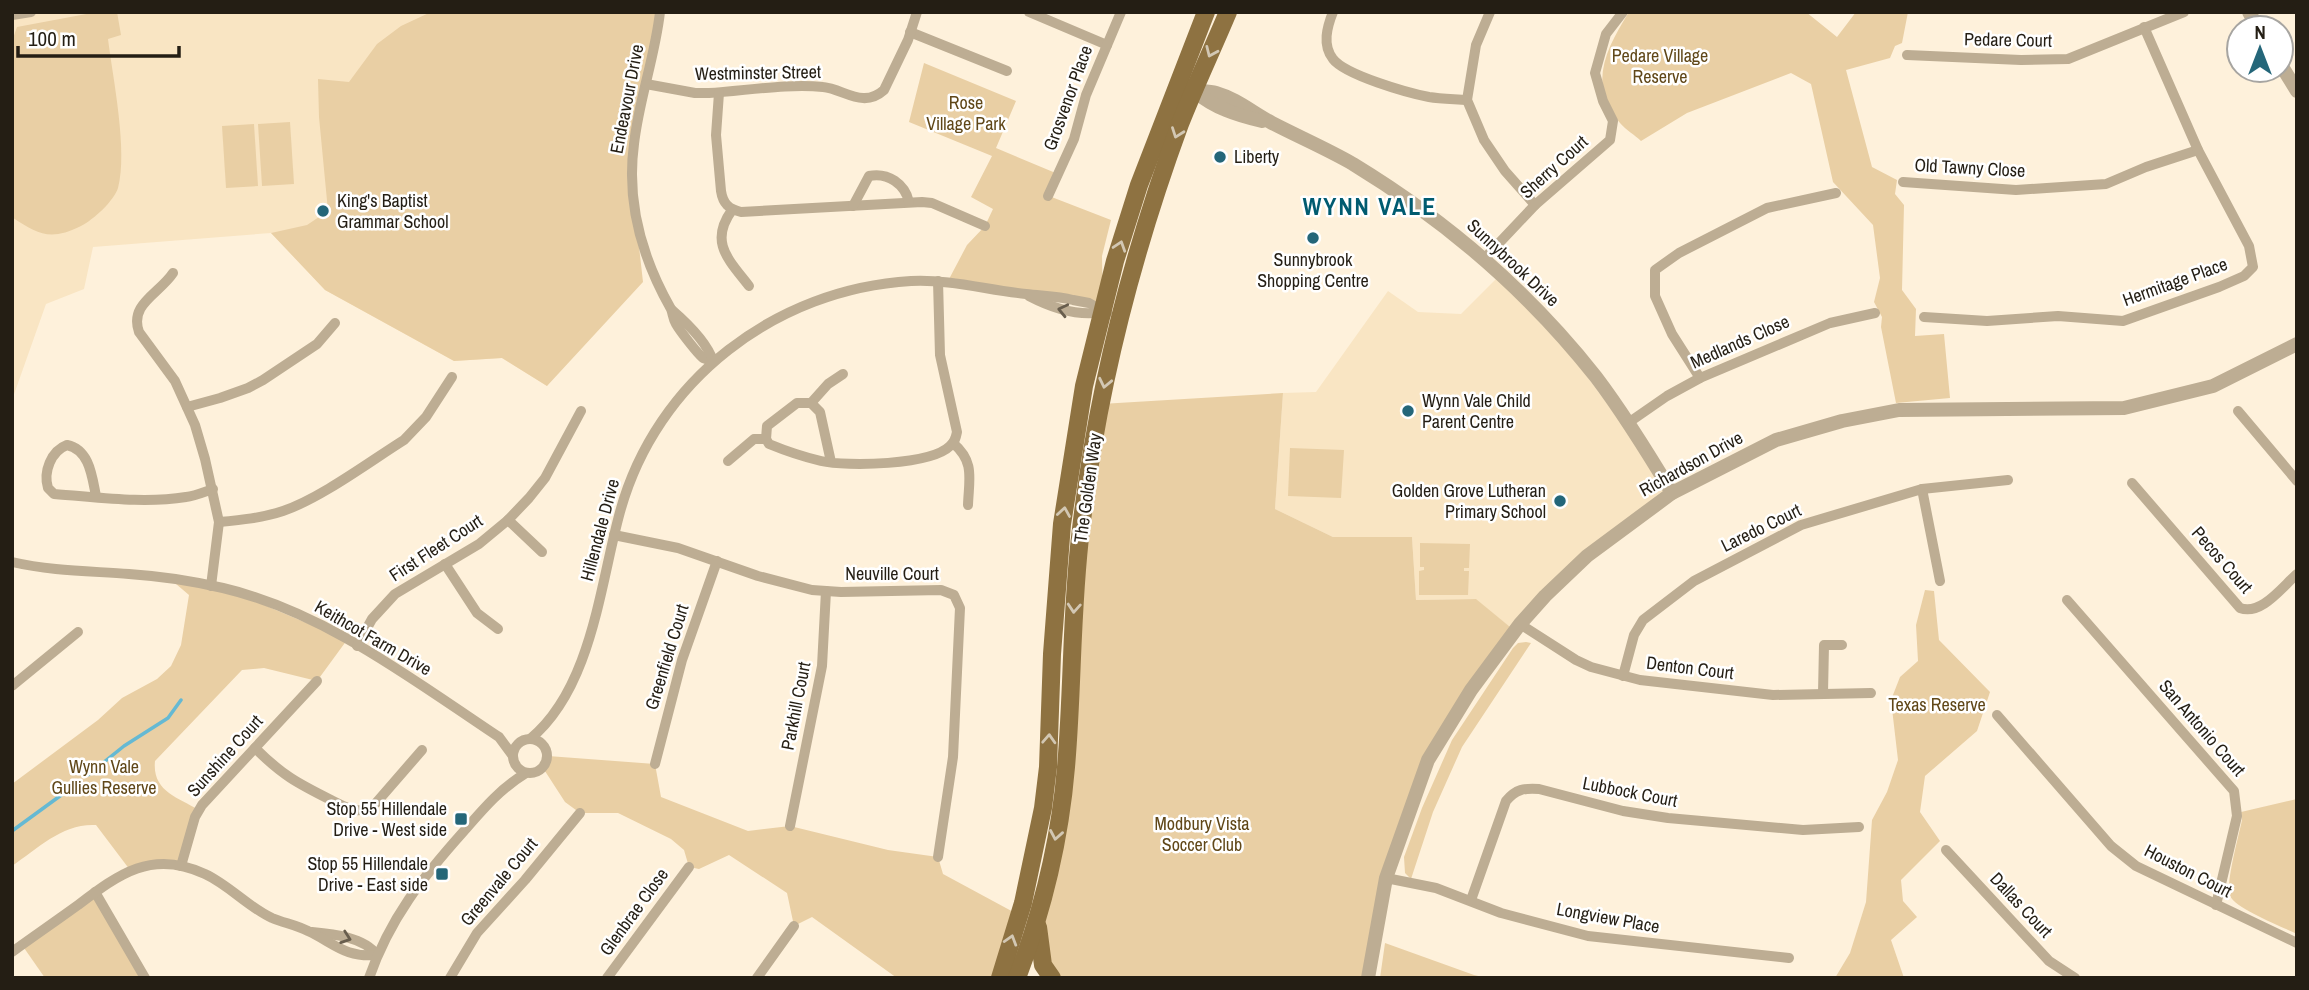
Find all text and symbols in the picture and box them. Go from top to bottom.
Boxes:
scale bar [18,14,178,58]
north arrow [2225,14,2295,84]
text: N [2254,19,2266,45]
text: 100 m [28,24,76,53]
street label: Pedare Court [1964,26,2052,53]
street label: Endeavour Drive [604,42,649,156]
street label: Grosvenor Place [1037,42,1098,154]
park label: Pedare Village Reserve [1612,43,1708,89]
one-way arrow [1205,44,1219,57]
street label: Westminster Street [695,59,821,86]
park label: Rose Village Park [926,90,1006,136]
one-way arrow [1171,127,1185,139]
street label: Sherry Court [1514,129,1593,204]
place label: Liberty [1234,144,1280,169]
marker: Liberty [1212,149,1228,165]
street label: Old Tawny Close [1914,152,2026,183]
place label: King's Baptist Grammar School [337,188,449,234]
district label: WYNN VALE [1303,190,1437,222]
marker: King's Baptist Grammar School [315,203,331,219]
street label: Sunnybrook Drive [1462,213,1565,312]
marker: Sunnybrook Shopping Centre [1305,230,1321,246]
one-way arrow [1112,240,1126,252]
place label: Sunnybrook Shopping Centre [1257,247,1369,293]
street label: Hermitage Place [2119,251,2231,312]
one-way arrow [1057,303,1069,318]
street label: Medlands Close [1686,309,1793,374]
one-way arrow [1098,377,1113,389]
place label: Wynn Vale Child Parent Centre [1422,388,1531,434]
marker: Wynn Vale Child Parent Centre [1400,403,1416,419]
street label: Richardson Drive [1634,425,1747,502]
street label: The Golden Way [1067,431,1108,544]
street label: Hillendale Drive [574,476,625,584]
place label: Golden Grove Lutheran Primary School [1392,478,1546,524]
marker: Golden Grove Lutheran Primary School [1552,493,1568,509]
street label: Laredo Court [1717,497,1805,558]
one-way arrow [1056,506,1071,518]
street label: First Fleet Court [384,508,487,587]
street label: Pecos Court [2186,521,2258,599]
street label: Neuville Court [845,561,939,586]
street label: Keithcot Farm Drive [310,594,436,681]
street label: Greenfield Court [639,601,694,713]
one-way arrow [1067,603,1082,614]
street label: Denton Court [1645,650,1735,685]
street label: Parkhill Court [775,660,816,752]
street label: San Antonio Court [2153,674,2251,781]
park label: Texas Reserve [1888,692,1986,717]
street label: Sunshine Court [181,709,268,802]
one-way arrow [1042,733,1057,744]
park label: Wynn Vale Gullies Reserve [52,754,157,800]
street label: Lubbock Court [1581,770,1680,813]
place label: Stop 55 Hillendale Drive - West side [326,796,447,842]
marker: Stop 55 Hillendale Drive - West side [453,811,469,827]
park label: Modbury Vista Soccer Club [1155,811,1249,857]
one-way arrow [1049,829,1064,841]
street label: Greenvale Court [454,832,543,931]
street label: Houston Court [2140,838,2236,903]
place label: Stop 55 Hillendale Drive - East side [307,851,428,897]
street label: Glenbrae Close [593,863,674,961]
marker: Stop 55 Hillendale Drive - East side [434,866,450,882]
street label: Dallas Court [1985,866,2058,943]
street label: Longview Place [1555,896,1662,939]
one-way arrow [339,930,351,944]
one-way arrow [1002,934,1017,946]

